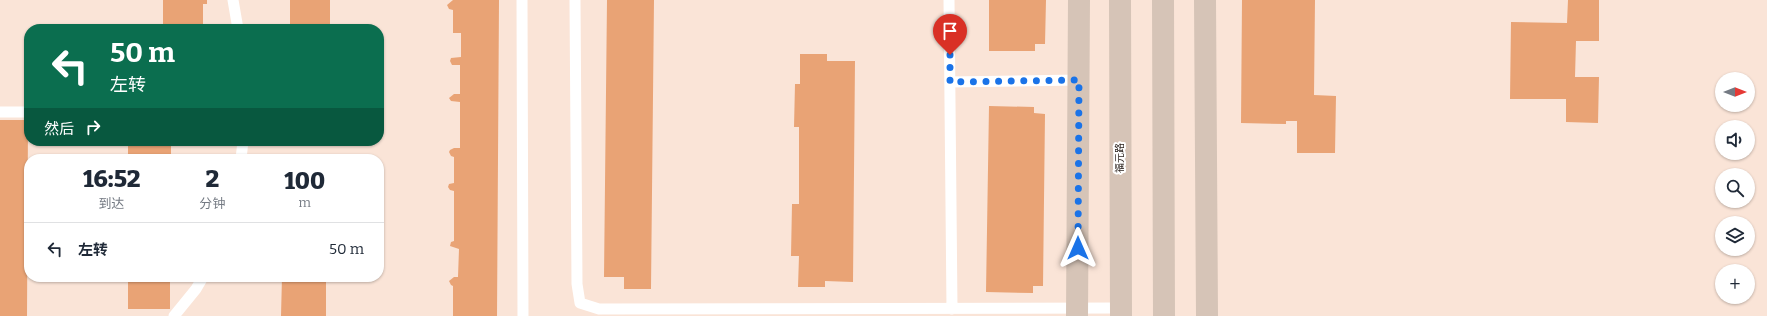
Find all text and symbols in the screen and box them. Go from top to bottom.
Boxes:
pin [933,14,967,55]
icon: arrive [939,20,961,42]
text: 50 m [110,36,175,69]
icon: left [44,40,96,92]
north arrow [1715,72,1755,112]
map controls [1715,72,1755,304]
text: 左转 [110,74,146,96]
icon: right [82,116,104,138]
text: 然后 [44,120,74,138]
button: sound [1715,120,1755,160]
street label: 福元路 [1114,143,1126,173]
text: 16:52 [83,165,140,193]
text: 2 [205,165,219,193]
text: 100 [284,167,325,195]
button: search [1715,168,1755,208]
text: m [298,195,311,210]
text: 到达 [99,196,125,211]
text: 分钟 [199,196,225,211]
button: layers [1715,216,1755,256]
position arrow [1057,227,1099,269]
icon: left [44,238,66,260]
text: 50 m [329,240,364,258]
text: 左转 [78,241,108,259]
button: + [1715,264,1755,304]

